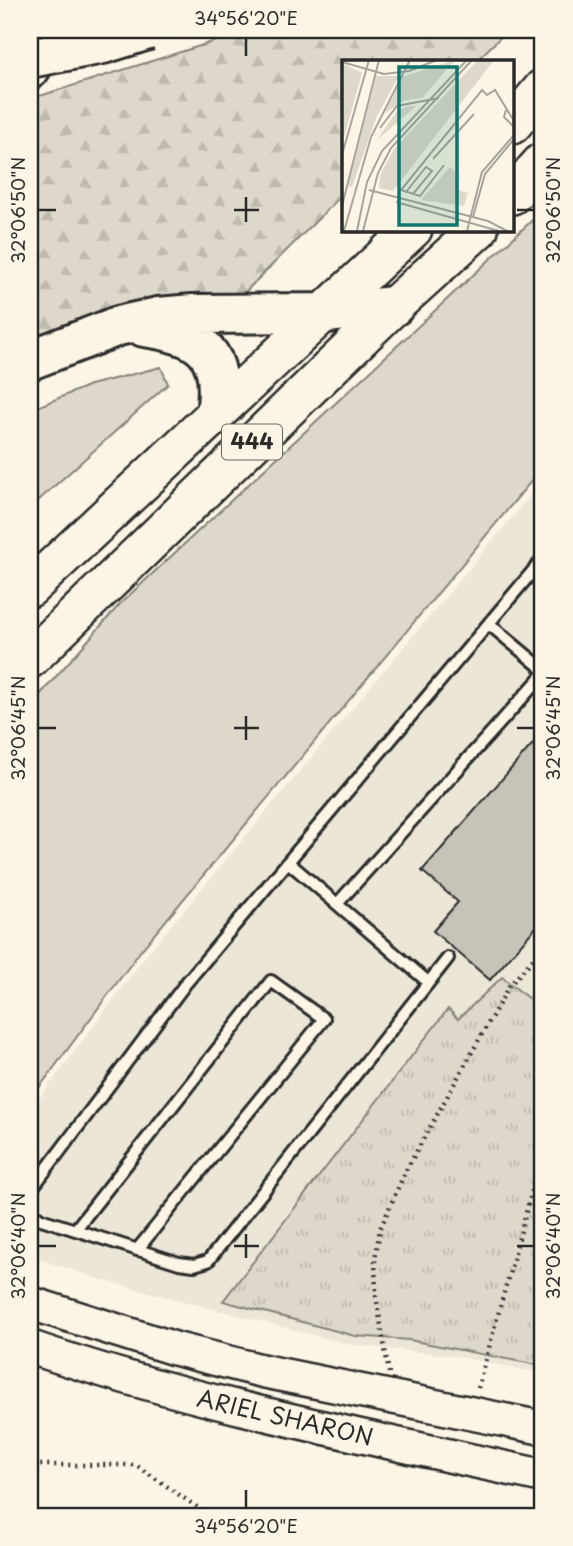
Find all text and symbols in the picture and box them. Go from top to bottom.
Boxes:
text: 34°56'20"E [194,4,298,31]
inset map [342,60,514,231]
text: 32°06'50"N [4,157,31,263]
text: 32°06'50"N [539,157,566,263]
road number: 444 [222,424,282,460]
text: 32°06'45"N [4,675,31,781]
text: 32°06'45"N [539,675,566,781]
text: 32°06'40"N [4,1192,31,1300]
text: 32°06'40"N [539,1192,566,1300]
street label: ARIEL SHARON [194,1379,377,1454]
text: 34°56'20"E [194,1512,298,1539]

